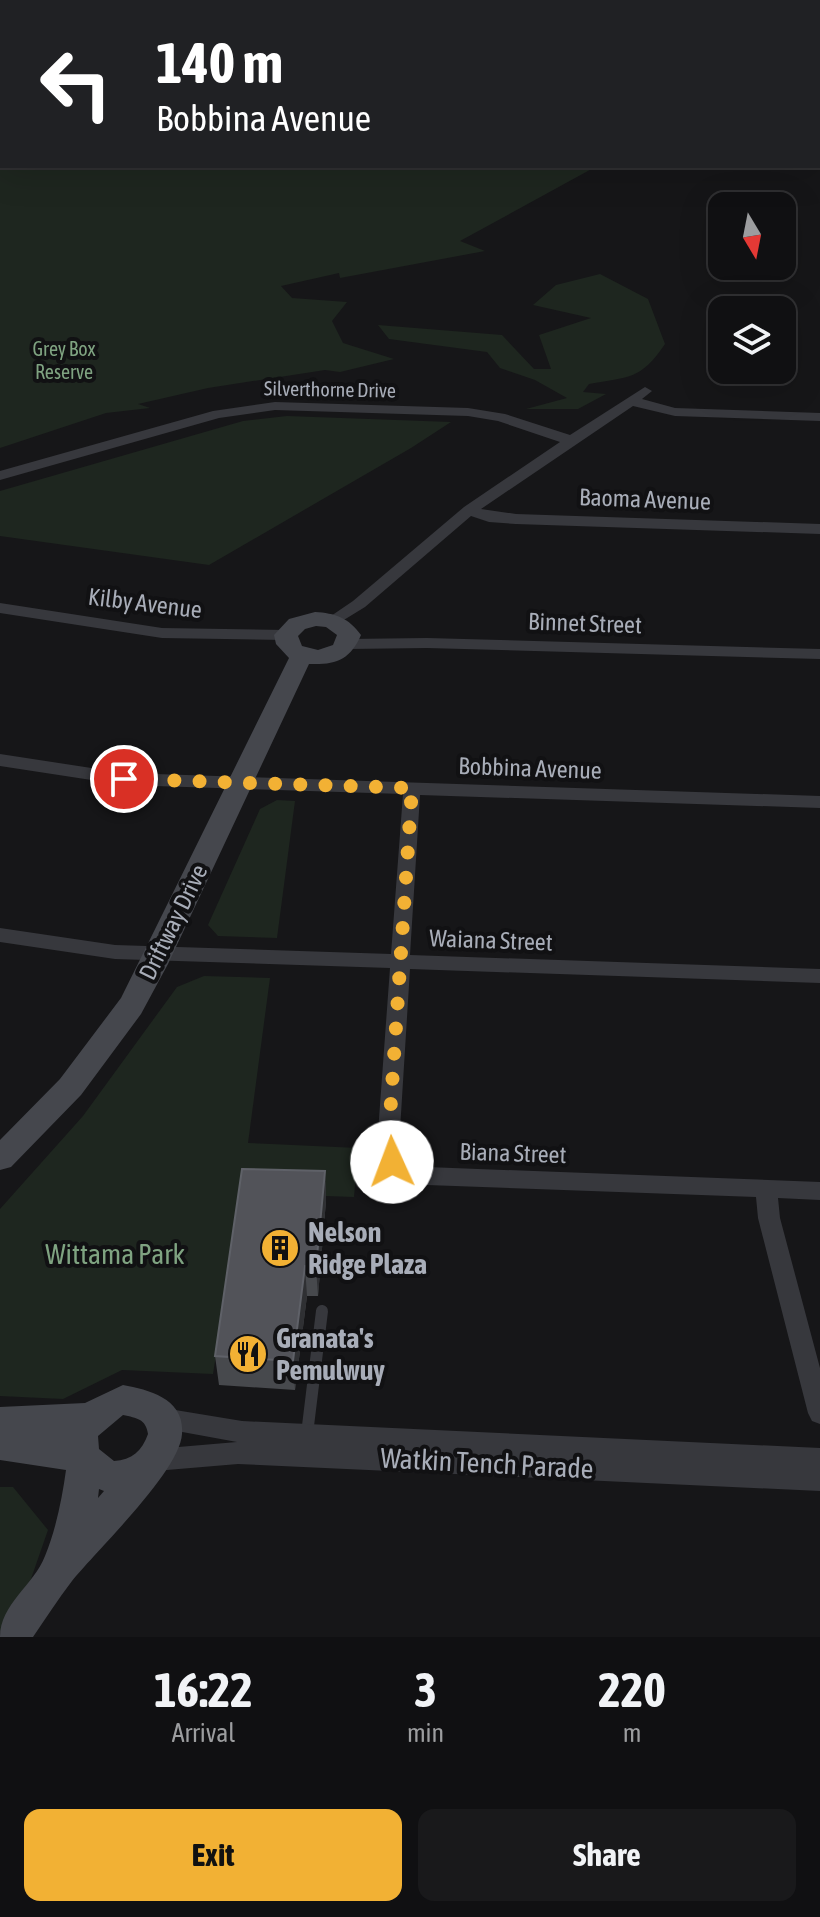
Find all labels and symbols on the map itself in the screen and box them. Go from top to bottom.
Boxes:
north arrow [708,192,796,280]
park label: Grey Box Reserve [32,337,96,383]
street label: Silverthorne Drive [264,376,396,402]
street label: Baoma Avenue [579,483,711,515]
street label: Kilby Avenue [87,583,203,623]
street label: Binnet Street [528,608,642,638]
pin [90,745,158,813]
street label: Bobbina Avenue [458,752,602,784]
street label: Driftway Drive [134,860,212,984]
street label: Waiana Street [429,924,553,956]
position arrow [350,1120,434,1204]
street label: Biana Street [459,1138,567,1168]
place label: Nelson Ridge Plaza [308,1216,427,1280]
building icon: Nelson Ridge Plaza [259,1227,301,1269]
park label: Wittama Park [45,1238,185,1270]
place label: Granata's Pemulwuy [276,1322,385,1386]
restaurant icon: Granata's Pemulwuy [227,1333,269,1375]
street label: Watkin Tench Parade [380,1441,594,1485]

